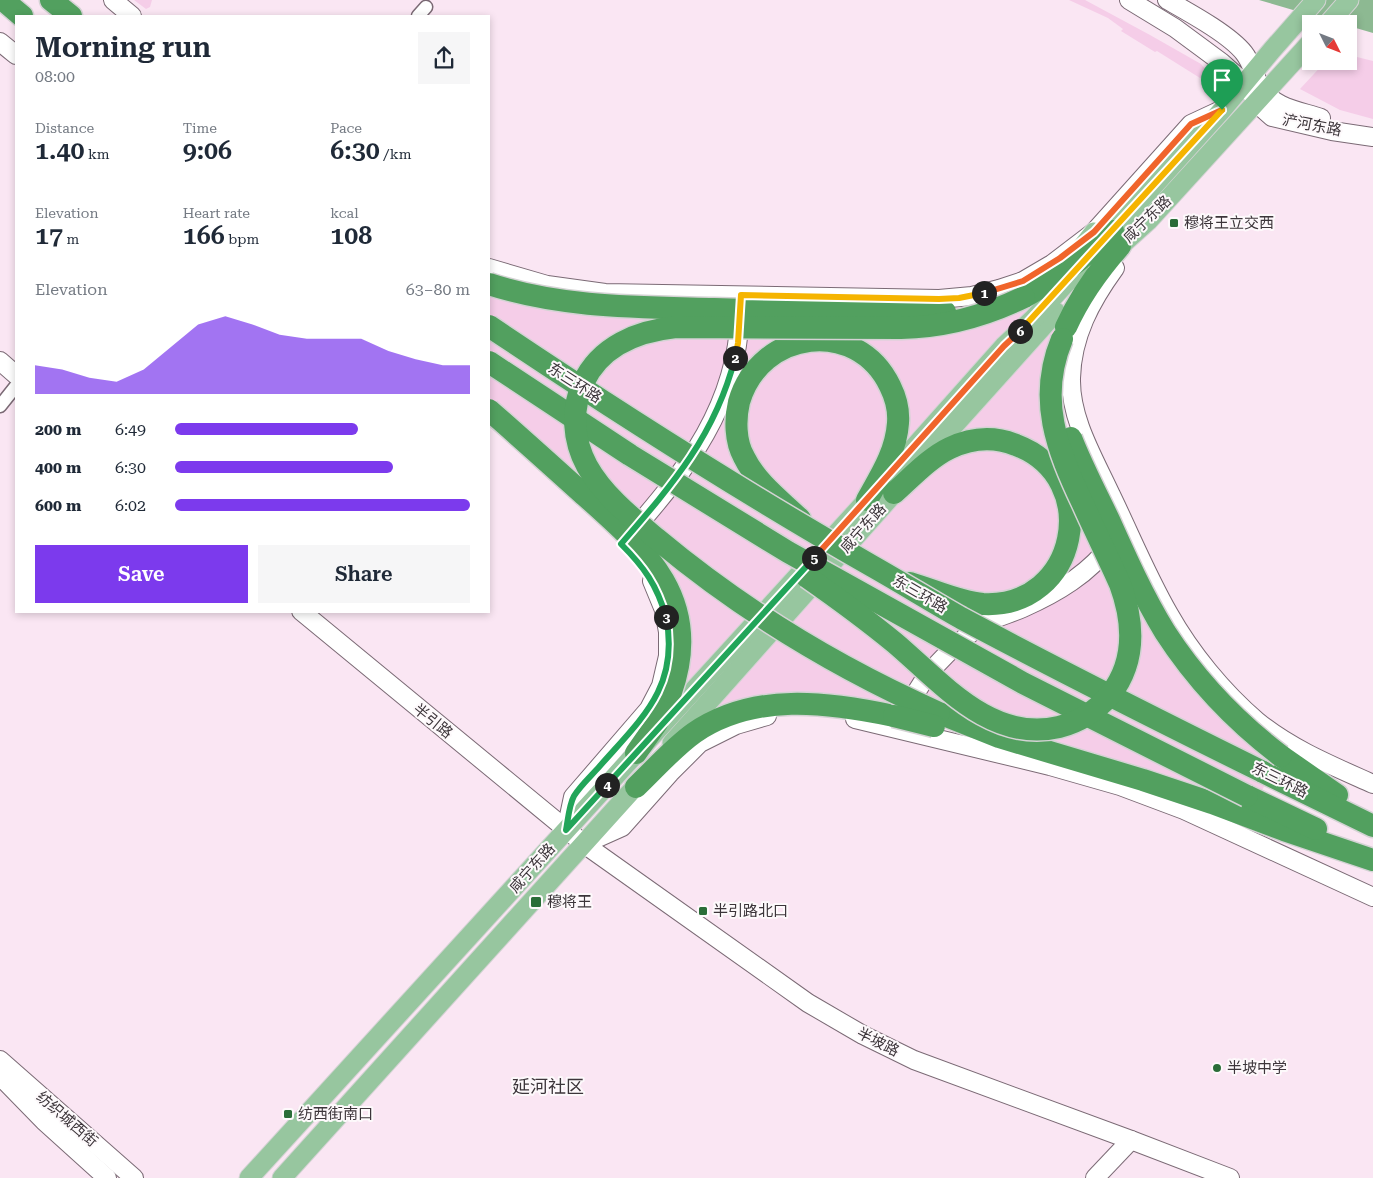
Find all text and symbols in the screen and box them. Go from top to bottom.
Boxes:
north arrow [1302,15,1358,70]
map controls [1302,15,1357,70]
text: Morning run [35,31,211,64]
button: share [418,32,470,84]
pin [1201,59,1243,110]
icon: arrive [1208,66,1236,94]
text: 08:00 [35,67,75,86]
street label: 浐河东路 [1281,110,1343,140]
text: Distance [35,120,94,136]
text: Time [183,120,217,136]
text: Pace [330,120,362,136]
text: 1.40 [35,136,84,165]
text: 9:06 [183,136,232,165]
text: 6:30 [330,136,380,165]
text: km [84,146,110,162]
text: /km [380,146,412,162]
street label: 咸宁东路 [1119,192,1175,246]
text: Elevation [35,205,98,221]
text: Heart rate [183,205,250,221]
text: kcal [330,205,359,221]
place label: 穆将王立交西 [1184,214,1274,232]
marker: 穆将王立交西 [1168,217,1180,229]
text: 17 [35,221,63,250]
text: 166 [183,221,225,250]
text: 108 [330,221,372,250]
text: m [63,231,79,247]
text: bpm [225,231,259,247]
text: Elevation [35,280,108,299]
text: 63–80 m [406,280,470,299]
pin: 1 [972,280,996,306]
text: 1 [981,285,988,301]
pin: 6 [1008,318,1032,344]
text: 6 [1017,323,1024,339]
pin: 2 [722,346,748,370]
text: 2 [732,350,739,366]
street label: 东三环路 [545,359,605,407]
text: 200 m [35,420,81,439]
text: 6:49 [115,420,146,439]
text: 400 m [35,458,81,477]
text: 6:30 [115,458,146,477]
text: 600 m [35,496,81,515]
text: 6:02 [115,496,146,515]
street label: 咸宁东路 [836,500,890,556]
button: Save [35,545,248,603]
button: Share [258,545,470,603]
pin: 5 [802,546,826,570]
text: 5 [811,550,818,566]
street label: 东三环路 [890,571,950,617]
pin: 3 [654,604,678,630]
text: 3 [663,609,670,625]
street label: 半引路 [410,700,456,742]
street label: 东三环路 [1249,759,1311,801]
pin: 4 [594,772,620,798]
text: 4 [604,777,611,793]
street label: 咸宁东路 [505,840,559,896]
place label: 穆将王 [547,893,592,911]
marker: 穆将王 [529,895,543,909]
place label: 半引路北口 [713,902,788,920]
marker: 半引路北口 [697,905,709,917]
street label: 半坡路 [854,1024,902,1060]
place label: 半坡中学 [1227,1059,1287,1077]
marker: 半坡中学 [1211,1062,1223,1074]
district label: 延河社区 [512,1076,584,1097]
street label: 纺织城西街 [33,1088,101,1150]
place label: 纺西街南口 [298,1105,373,1123]
marker: 纺西街南口 [282,1108,294,1120]

